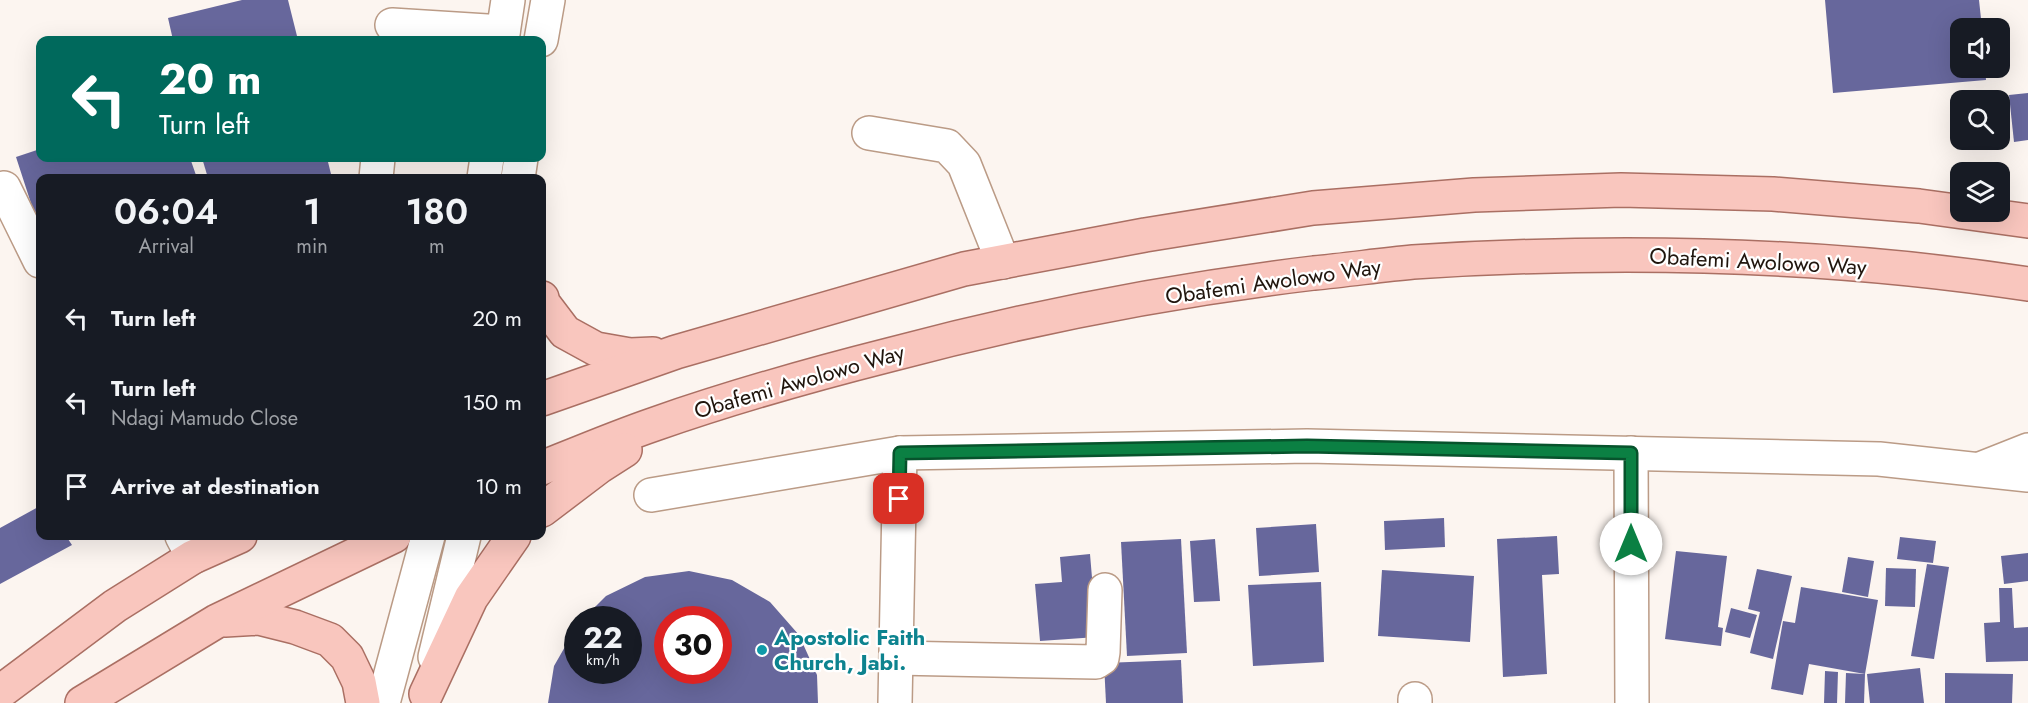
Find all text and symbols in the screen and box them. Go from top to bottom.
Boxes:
map controls [1950,18,2010,222]
button: sound [1950,18,2010,78]
text: 20 m [159,49,261,110]
icon: left [60,60,138,138]
button: search [1950,90,2010,150]
text: Turn left [159,105,249,144]
button: layers [1950,162,2010,222]
text: 06:04 [114,185,218,237]
text: 1 [303,185,321,237]
text: 180 [406,185,468,237]
text: Arrival [139,232,194,261]
text: min [296,232,328,261]
text: m [429,232,445,261]
street label: Obafemi Awolowo Way [1649,239,1868,283]
street label: Obafemi Awolowo Way [1163,250,1383,312]
icon: left [60,302,93,335]
text: Turn left [111,302,196,334]
text: 20 m [473,302,522,334]
street label: Obafemi Awolowo Way [690,336,908,426]
text: Turn left [111,372,196,404]
icon: left [60,386,93,419]
text: 150 m [463,386,522,418]
text: Ndagi Mamudo Close [111,404,298,433]
icon: arrive [60,470,93,503]
text: Arrive at destination [111,470,320,502]
text: 10 m [475,470,522,502]
pin [873,473,924,524]
icon: arrive [882,482,915,515]
position arrow [1599,512,1663,576]
speed limit sign: 30 [654,606,732,684]
text: 22 [583,616,623,659]
place label: Apostolic Faith Church, Jabi. [773,621,925,678]
marker: Apostolic Faith Church, Jabi. [755,643,769,657]
text: km/h [586,649,620,671]

